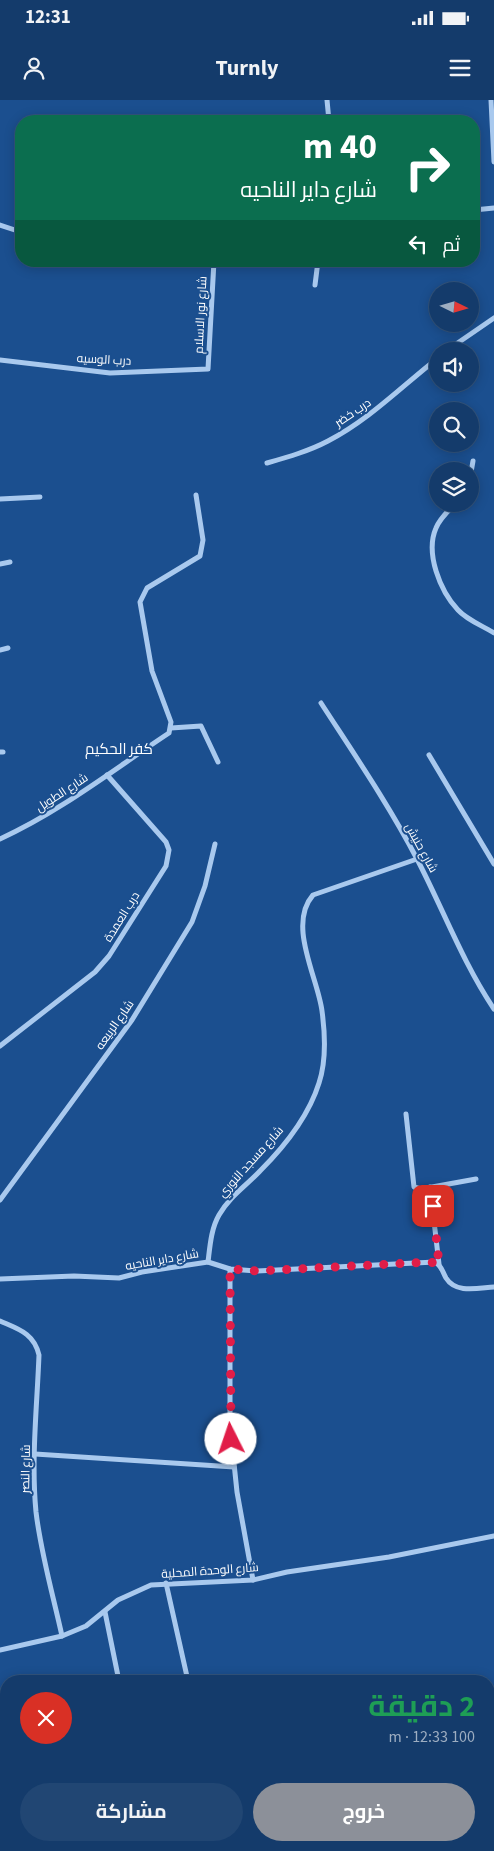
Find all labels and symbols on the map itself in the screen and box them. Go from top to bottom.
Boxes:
street label: شارع نور الاسلام [190,276,212,354]
north arrow [429,282,479,332]
street label: درب الوسيه [76,350,132,370]
street label: درب خضر [330,394,375,432]
district label: كفر الحكيم [85,739,153,760]
street label: شارع الطويل [32,770,92,816]
street label: شارع حنيش [400,820,442,876]
street label: درب العمدة [100,888,144,945]
street label: شارع الربيعه [92,997,138,1053]
street label: شارع مسجد النوري [214,1123,288,1202]
pin [412,1185,454,1227]
street label: شارع داير الناحيه [124,1245,200,1275]
position arrow [204,1412,256,1464]
street label: شارع النصر [17,1444,35,1495]
street label: شارع الوحدة المحلية [161,1559,259,1583]

